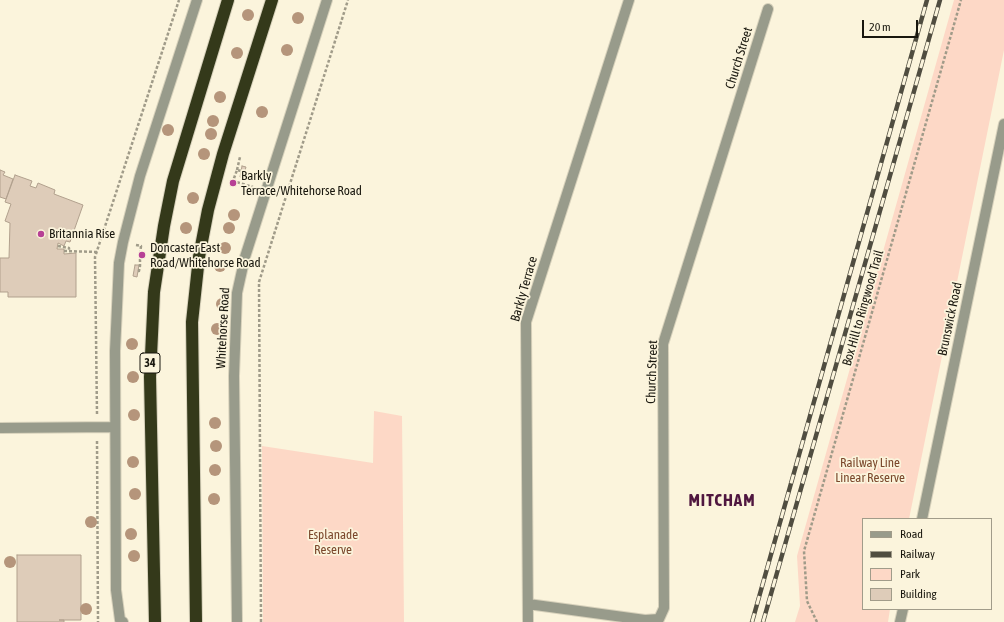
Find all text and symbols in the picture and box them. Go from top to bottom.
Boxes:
scale bar [864,12,920,38]
text: 20 m [869,20,891,34]
street label: Church Street [722,25,756,91]
place label: Barkly Terrace/Whitehorse Road [241,168,362,199]
marker: Barkly Terrace/Whitehorse Road [228,178,238,188]
place label: Britannia Rise [49,226,115,242]
marker: Britannia Rise [36,229,46,239]
place label: Doncaster East Road/Whitehorse Road [150,240,261,271]
street label: Box Hill to Ringwood Trail [839,248,887,368]
marker: Doncaster East Road/Whitehorse Road [137,250,147,260]
street label: Barkly Terrace [507,255,541,323]
street label: Brunswick Road [935,281,965,357]
street label: Whitehorse Road [213,287,233,369]
street label: Church Street [643,340,661,404]
road number: 34 [140,353,160,373]
park label: Railway Line Linear Reserve [835,455,905,486]
district label: MITCHAM [688,491,756,511]
legend [862,518,992,610]
park label: Esplanade Reserve [308,527,358,558]
text: Road [900,527,923,541]
text: Railway [900,547,935,561]
text: Park [900,567,920,581]
text: Building [900,587,937,601]

